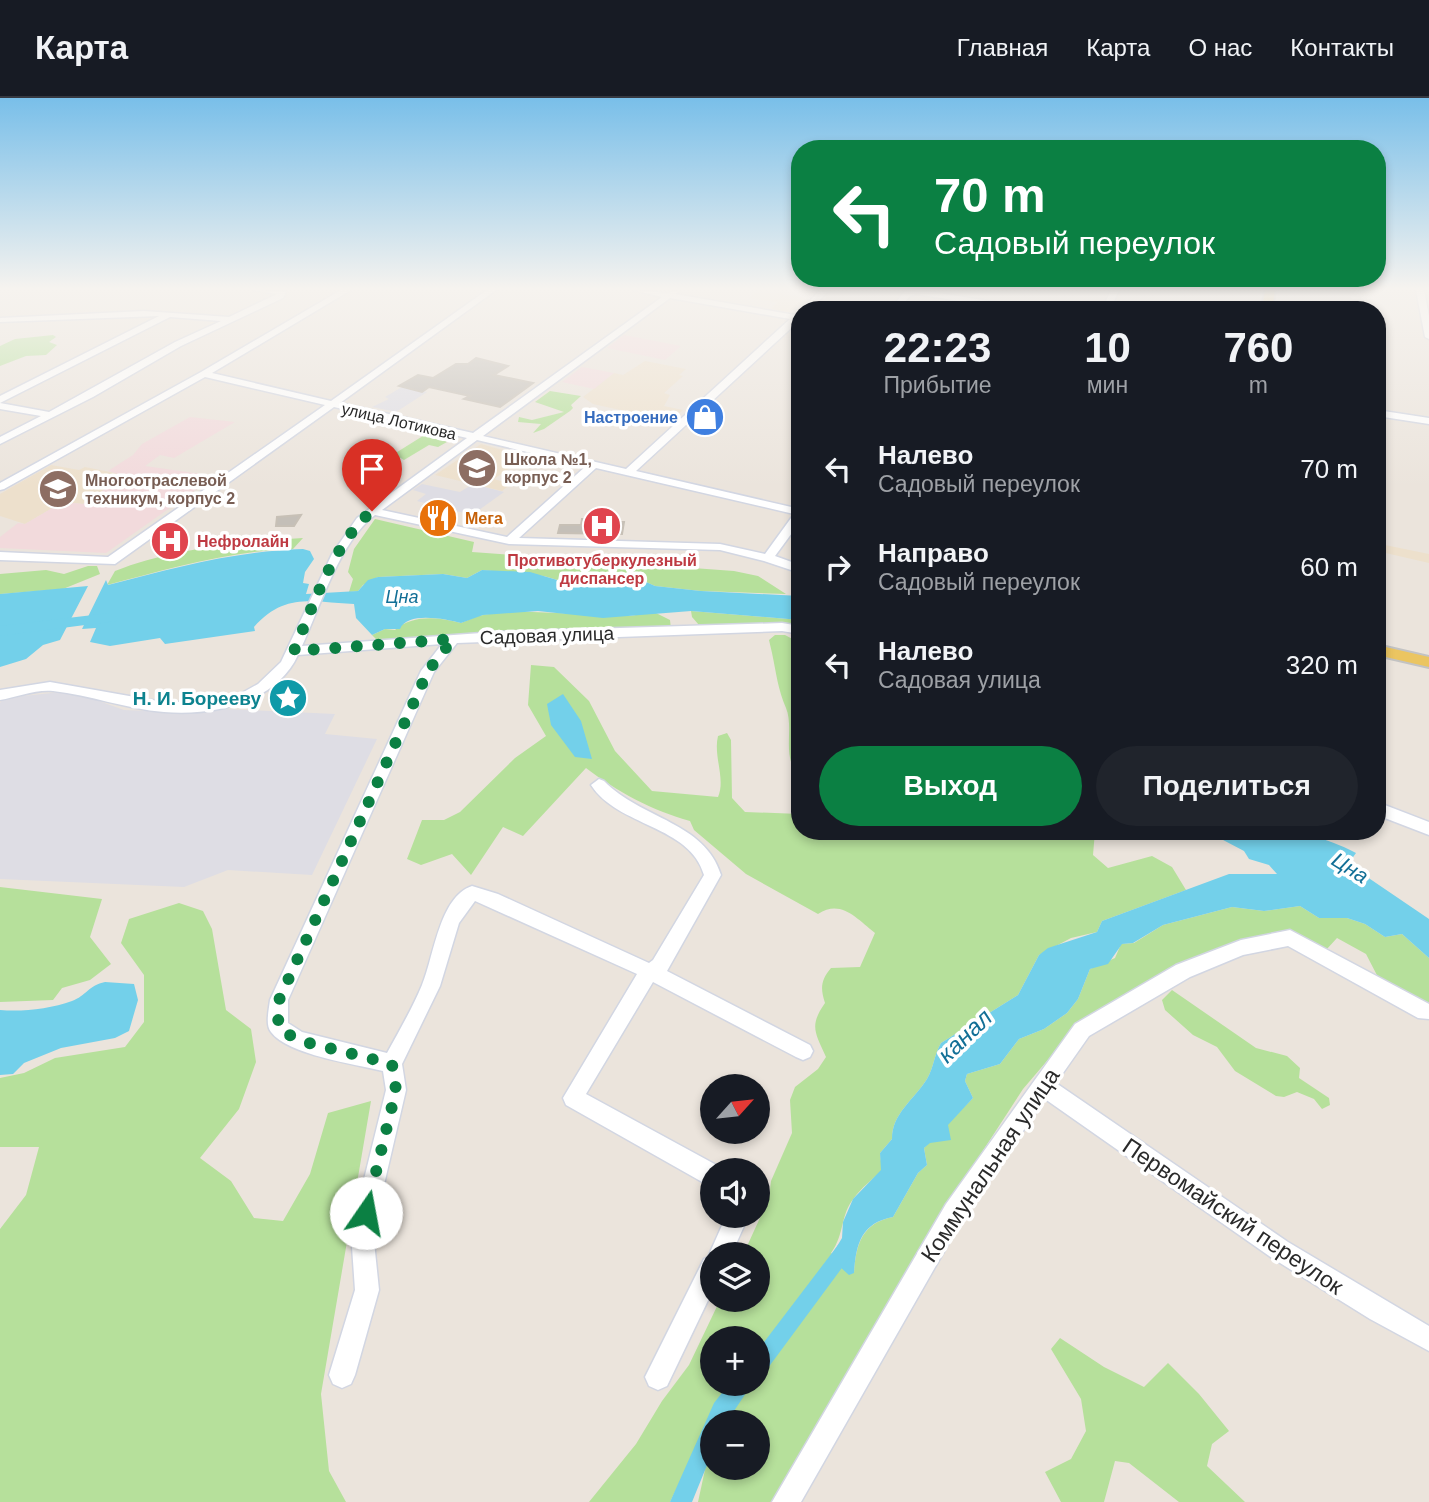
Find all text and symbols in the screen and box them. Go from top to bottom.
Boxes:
text: Карта [35,29,128,66]
text: Главная [957,34,1048,61]
text: Карта [1086,34,1150,61]
text: О нас [1188,34,1252,61]
text: Контакты [1290,34,1394,61]
icon: left [819,168,910,259]
text: 70 m [934,168,1046,222]
text: Садовый переулок [934,225,1215,261]
text: 22:23 [884,324,991,371]
text: 10 [1084,324,1131,371]
text: 760 [1223,324,1293,371]
text: Прибытие [884,372,992,398]
text: мин [1087,372,1128,398]
text: m [1249,372,1268,398]
shop icon: Настроение [684,396,726,438]
street label: улица Лотикова [340,400,458,443]
place label: Настроение [584,409,678,426]
pin [342,439,402,511]
text: Налево [878,440,973,470]
school or university icon: Школа №1, корпус 2 [456,447,498,489]
icon: arrive [353,450,391,488]
icon: left [819,450,857,488]
place label: Школа №1, корпус 2 [504,451,592,486]
text: 70 m [1300,454,1358,484]
school or university icon: Многоотраслевой техникум, корпус 2 [37,468,79,510]
text: Садовый переулок [878,471,1080,497]
place label: Многоотраслевой техникум, корпус 2 [85,472,235,507]
restaurant icon: Мега [417,497,459,539]
hospital icon: Противотуберкулезный диспансер [581,505,623,547]
place label: Мега [465,510,503,527]
hospital icon: Нефролайн [149,520,191,562]
place label: Нефролайн [197,533,289,550]
text: Направо [878,538,989,568]
icon: right [819,548,857,586]
place label: Противотуберкулезный диспансер [507,552,697,587]
text: 60 m [1300,552,1358,582]
text: Садовый переулок [878,569,1080,595]
water label: Цна [385,587,419,607]
street label: Садовая улица [479,623,615,648]
text: Налево [878,636,973,666]
icon: left [819,646,857,684]
text: 320 m [1286,650,1358,680]
text: Садовая улица [878,667,1041,693]
place icon: Н. И. Борееву [267,677,309,719]
place label: Н. И. Борееву [133,688,261,709]
button: Выход [819,746,1082,826]
button: Поделиться [1096,746,1358,826]
water label: Цна [1328,848,1373,888]
water label: канал [932,1003,998,1068]
street label: Коммунальная улица [915,1063,1065,1267]
north arrow [700,1074,770,1144]
map controls [700,1074,770,1480]
street label: Первомайский переулок [1118,1133,1349,1300]
button: sound [700,1158,770,1228]
position arrow [329,1176,403,1250]
button: layers [700,1242,770,1312]
button: + [700,1326,770,1396]
button: − [700,1410,770,1480]

